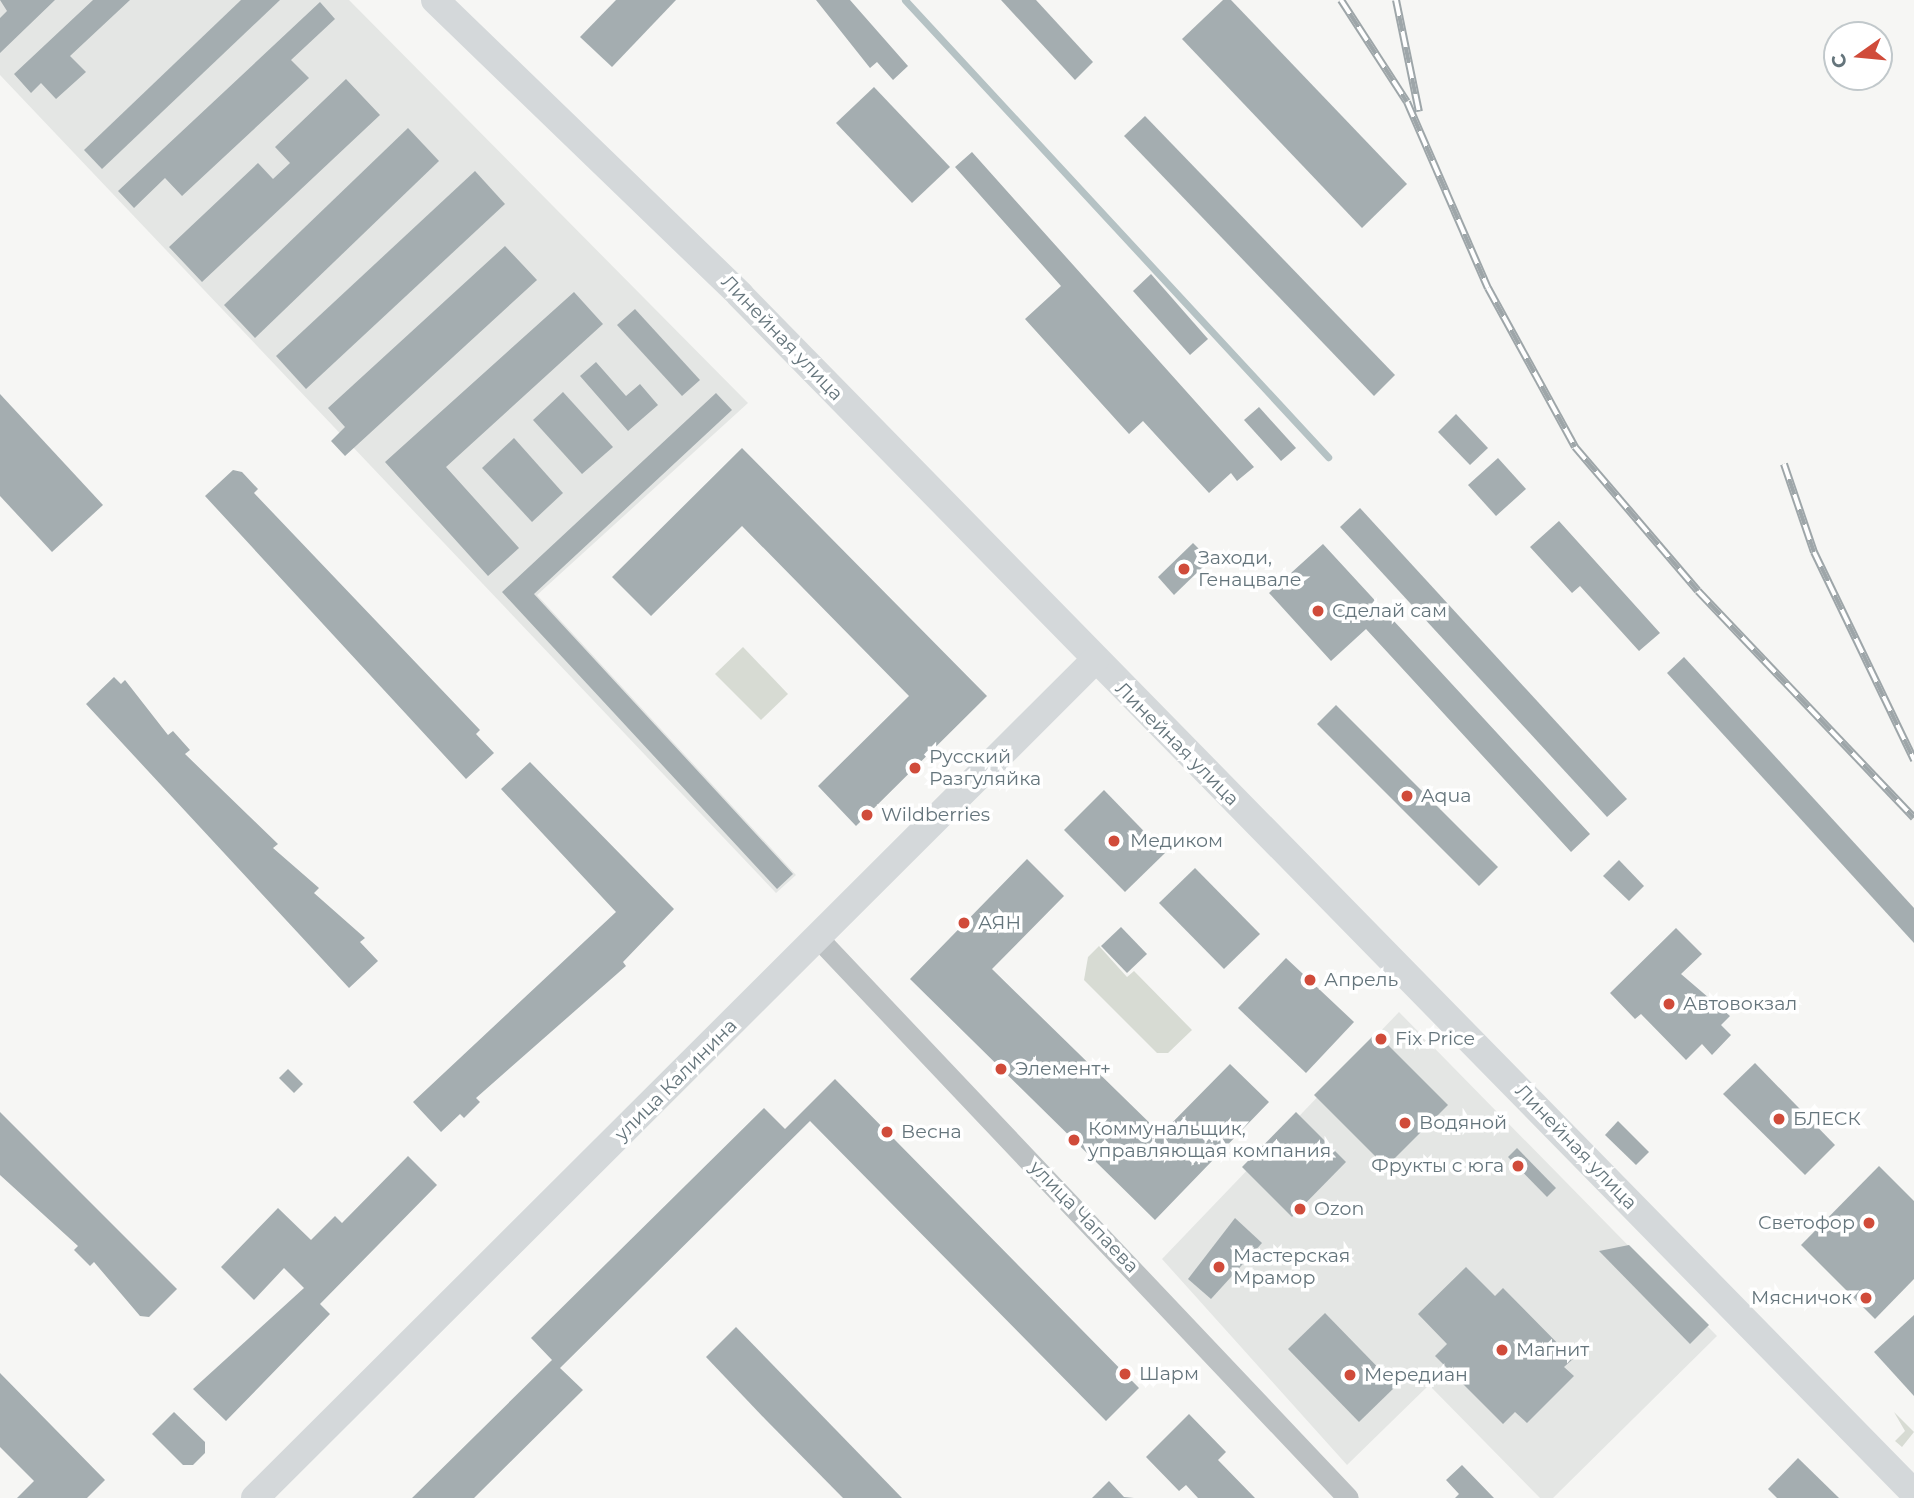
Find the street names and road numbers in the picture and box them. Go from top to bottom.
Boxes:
street label: Линейная улица [716,271,848,405]
street label: Линейная улица [1110,677,1244,811]
street label: улица Калинина [610,1014,742,1146]
street label: Линейная улица [1510,1080,1642,1214]
street label: улица Чапаева [1025,1156,1143,1278]

